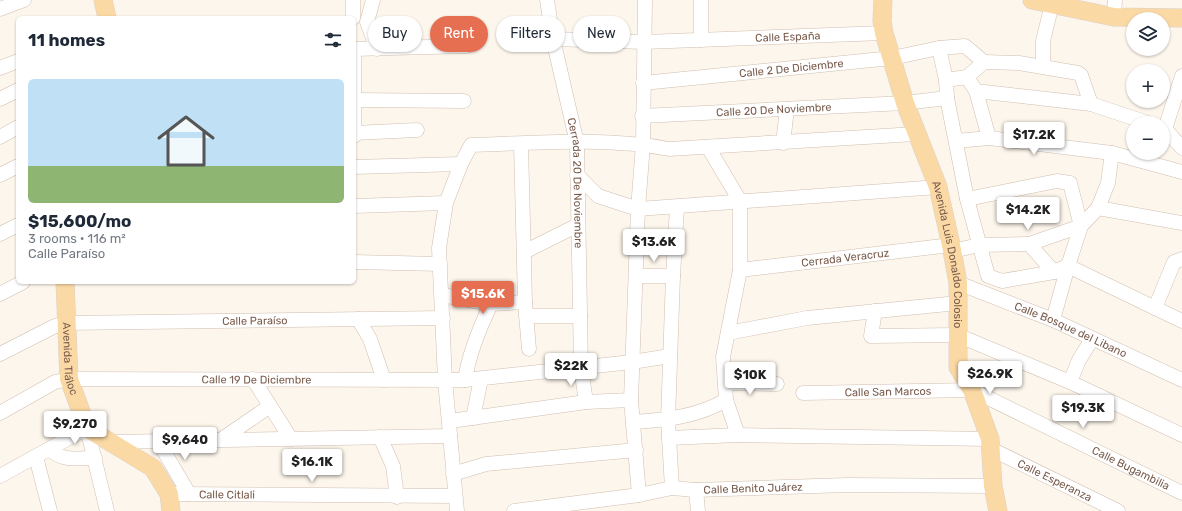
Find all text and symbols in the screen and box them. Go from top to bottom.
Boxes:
map controls [1126,12,1170,160]
button: layers [1126,12,1170,56]
chip: Buy [368,16,422,52]
chip: Rent [430,16,488,52]
chip: Filters [496,16,565,52]
chip: New [573,16,630,52]
icon: filters [322,29,344,51]
street label: Calle España [755,29,821,45]
text: 11 homes [28,30,105,50]
street label: Calle 2 De Diciembre [738,57,844,80]
button: + [1126,64,1170,108]
street label: Calle 20 De Noviembre [716,101,832,119]
icon: home [150,105,222,177]
button: − [1126,116,1170,160]
street label: Cerrada 20 De Noviembre [564,117,585,248]
pin: $17.2K [1001,122,1067,156]
text: $17.2K [1013,127,1055,142]
street label: Avenida Luis Donaldo Colosio [929,179,964,328]
pin: $14.2K [995,197,1061,231]
text: $14.2K [1006,202,1050,217]
text: $15,600/mo [28,211,131,231]
pin: $13.6K [621,229,687,263]
text: 3 rooms · 116 m² [28,231,126,246]
text: $13.6K [632,234,676,249]
text: Calle Paraíso [28,246,105,261]
street label: Cerrada Veracruz [801,246,890,270]
pin: $15.6K [450,281,516,315]
text: $15.6K [461,286,505,301]
street label: Calle Bosque del Libano [1012,300,1129,360]
street label: Calle Paraíso [222,314,288,328]
street label: Avenida Tláloc [60,322,80,397]
pin: $22K [547,353,595,387]
text: $22K [554,358,588,373]
pin: $26.9K [957,361,1023,395]
pin: $10K [726,362,774,396]
text: $26.9K [967,366,1013,381]
text: $10K [734,367,766,382]
street label: Calle 19 De Diciembre [202,373,311,387]
street label: Calle San Marcos [844,385,932,399]
pin: $19.3K [1050,395,1116,429]
text: $19.3K [1061,400,1105,415]
pin: $9,270 [42,411,108,445]
text: $9,270 [53,416,97,431]
pin: $9,640 [152,427,218,461]
text: $9,640 [162,432,208,447]
street label: Calle Bugambilia [1090,444,1172,493]
pin: $16.1K [279,449,345,483]
text: $16.1K [291,454,333,469]
street label: Calle Esperanza [1015,457,1094,504]
street label: Calle Benito Juárez [703,480,803,497]
street label: Calle Citlali [199,488,255,502]

